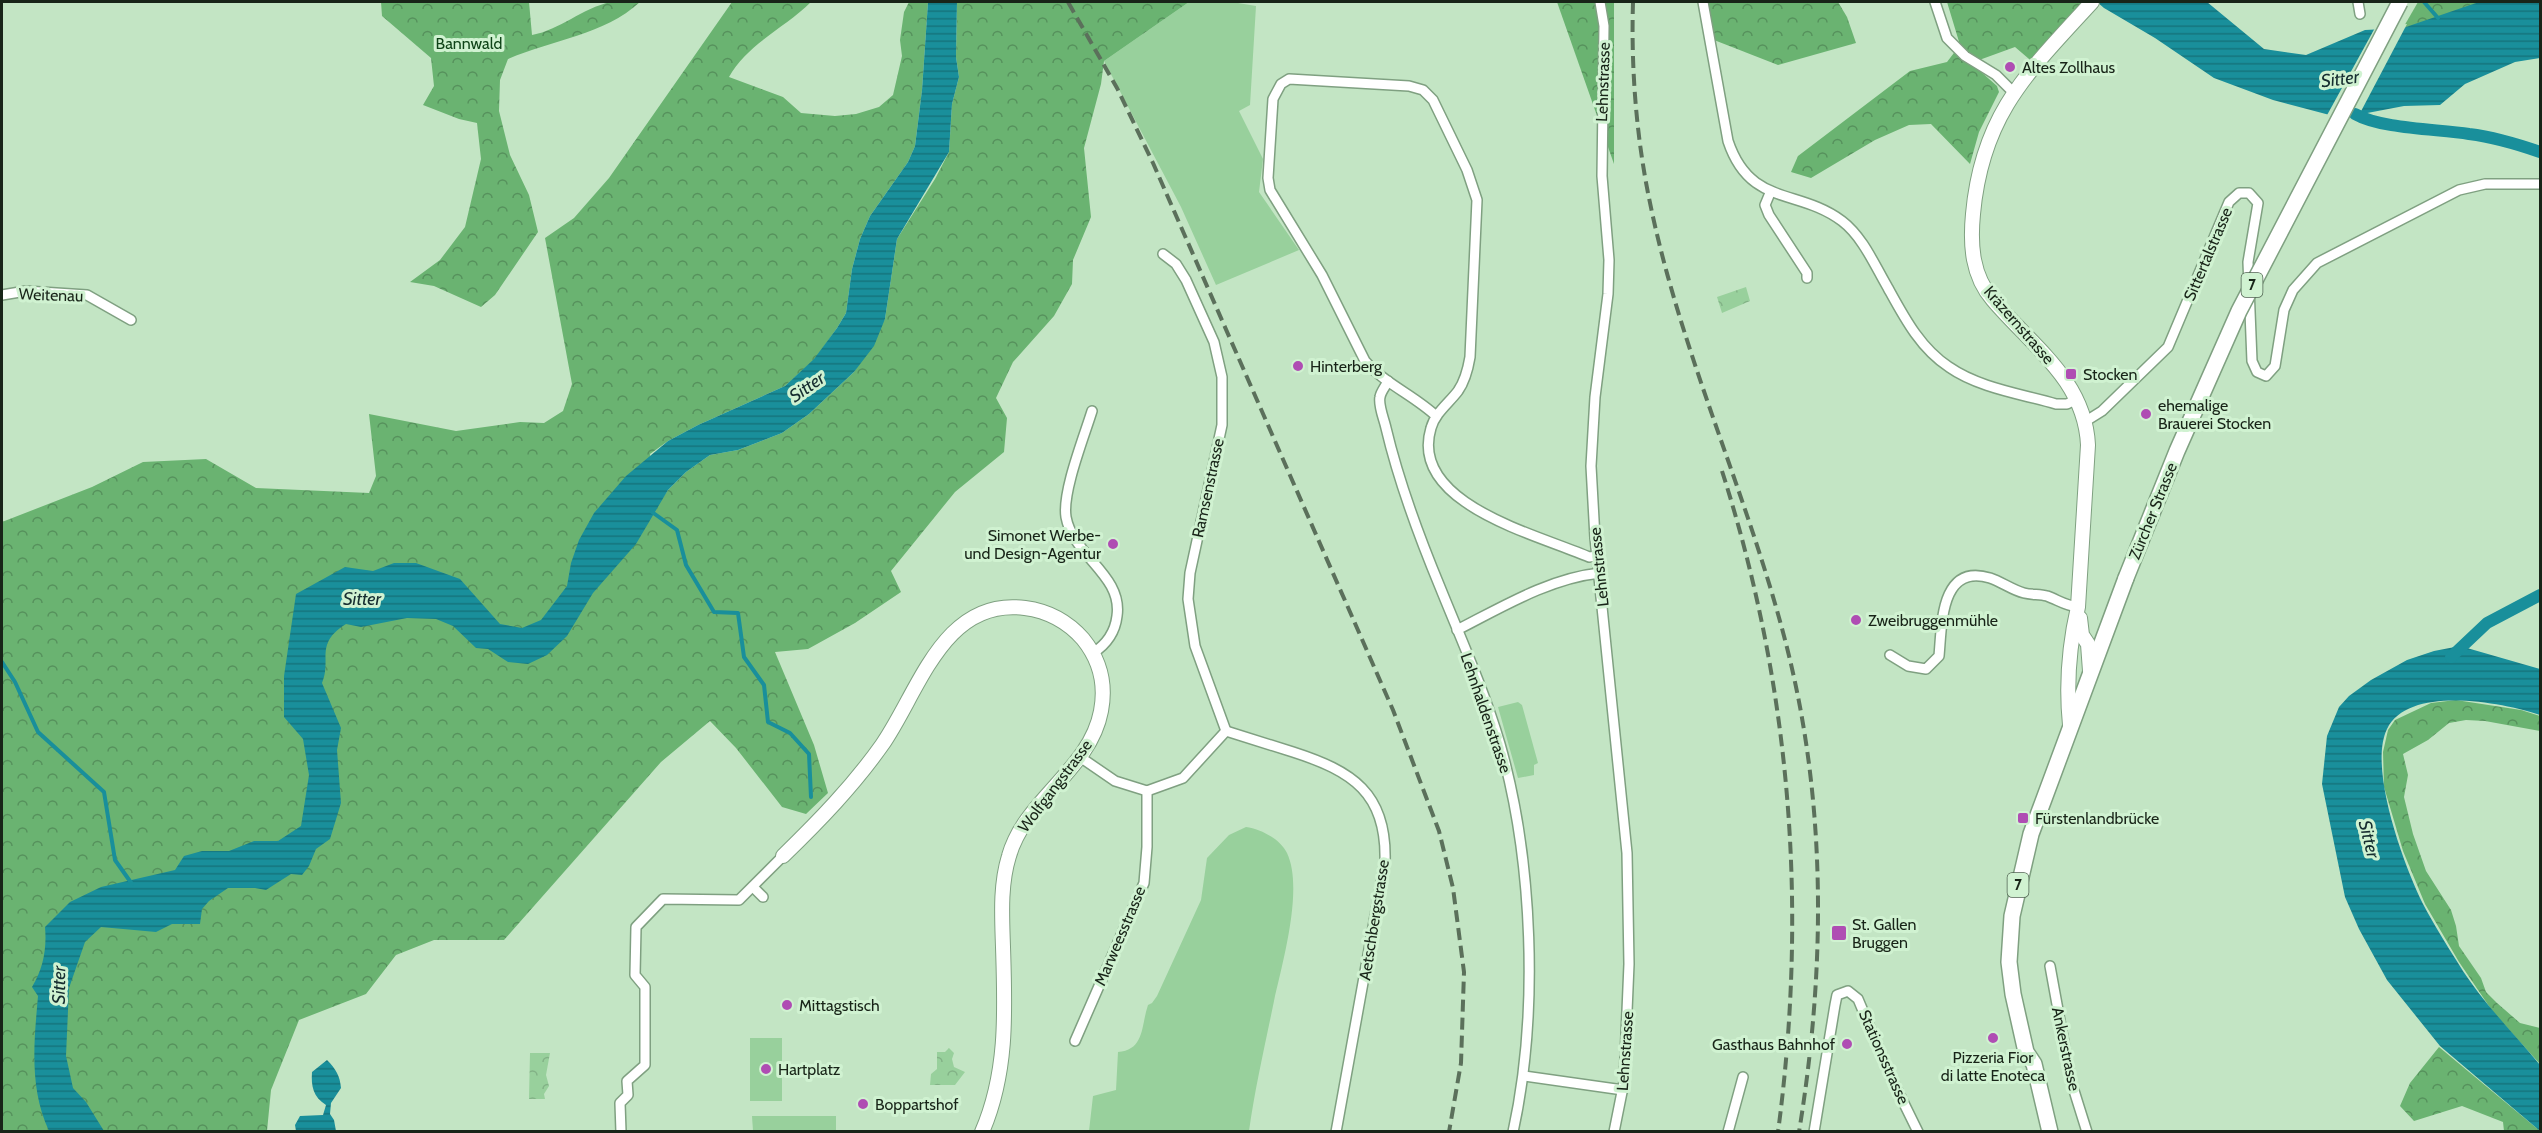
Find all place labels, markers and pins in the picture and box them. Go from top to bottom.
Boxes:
place label: Altes Zollhaus [2022,58,2116,77]
marker: Altes Zollhaus [2003,60,2017,74]
place label: Hinterberg [1310,357,1383,376]
marker: Hinterberg [1291,359,1305,373]
place label: Stocken [2083,365,2138,384]
marker: Stocken [2064,367,2078,381]
place label: ehemalige Brauerei Stocken [2158,396,2271,433]
marker: ehemalige Brauerei Stocken [2139,407,2153,421]
place label: Simonet Werbe- und Design-Agentur [964,526,1102,563]
marker: Simonet Werbe- und Design-Agentur [1106,537,1120,551]
place label: Zweibruggenmühle [1868,611,1998,630]
marker: Zweibruggenmühle [1849,613,1863,627]
place label: Fürstenlandbrücke [2035,809,2159,828]
marker: Fürstenlandbrücke [2016,811,2030,825]
place label: St. Gallen Bruggen [1852,915,1917,952]
marker: St. Gallen Bruggen [1830,924,1848,942]
place label: Mittagstisch [799,996,880,1015]
marker: Mittagstisch [780,998,794,1012]
marker: Pizzeria Fior di latte Enoteca [1986,1031,2000,1045]
place label: Gasthaus Bahnhof [1712,1035,1836,1054]
marker: Gasthaus Bahnhof [1840,1037,1854,1051]
place label: Pizzeria Fior di latte Enoteca [1941,1048,2046,1085]
place label: Hartplatz [778,1060,841,1079]
marker: Hartplatz [759,1062,773,1076]
place label: Boppartshof [875,1095,959,1114]
marker: Boppartshof [856,1097,870,1111]

